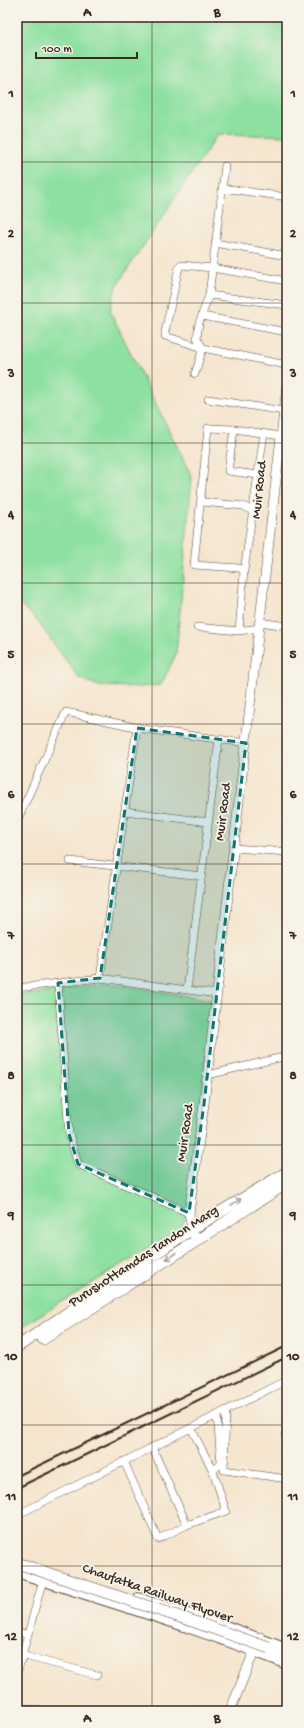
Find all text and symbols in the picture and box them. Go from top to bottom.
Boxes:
text: A [82,6,92,21]
text: B [213,6,222,21]
scale bar [36,34,137,60]
text: 100 m [41,43,72,57]
text: 1 [7,87,14,102]
text: 1 [289,87,296,102]
text: 2 [8,227,15,242]
text: 2 [290,227,297,242]
text: 3 [7,367,15,382]
text: 3 [289,367,297,382]
street label: Muir Road [249,458,272,520]
text: 4 [7,508,15,523]
text: 4 [289,508,297,523]
text: 5 [8,648,15,663]
text: 5 [290,648,297,663]
street label: Muir Road [212,780,236,842]
text: 6 [8,788,15,803]
text: 6 [290,788,297,803]
text: 7 [7,929,16,944]
text: 7 [289,929,298,944]
text: 8 [7,1069,15,1084]
text: 8 [289,1069,297,1084]
street label: Muir Road [174,1101,199,1163]
one-way arrow [231,1198,242,1207]
street label: Purushottamdas Tandon Marg [65,1202,222,1312]
text: 9 [7,1209,15,1224]
text: 9 [289,1209,297,1224]
one-way arrow [165,1253,177,1261]
text: 10 [4,1350,18,1365]
text: 10 [286,1350,300,1365]
text: 11 [5,1490,16,1505]
text: 11 [287,1490,298,1505]
street label: Chaufatka Railway Flyover [80,1560,235,1628]
text: 12 [4,1630,17,1645]
text: 12 [286,1630,299,1645]
text: A [82,1712,92,1727]
text: B [213,1712,222,1727]

